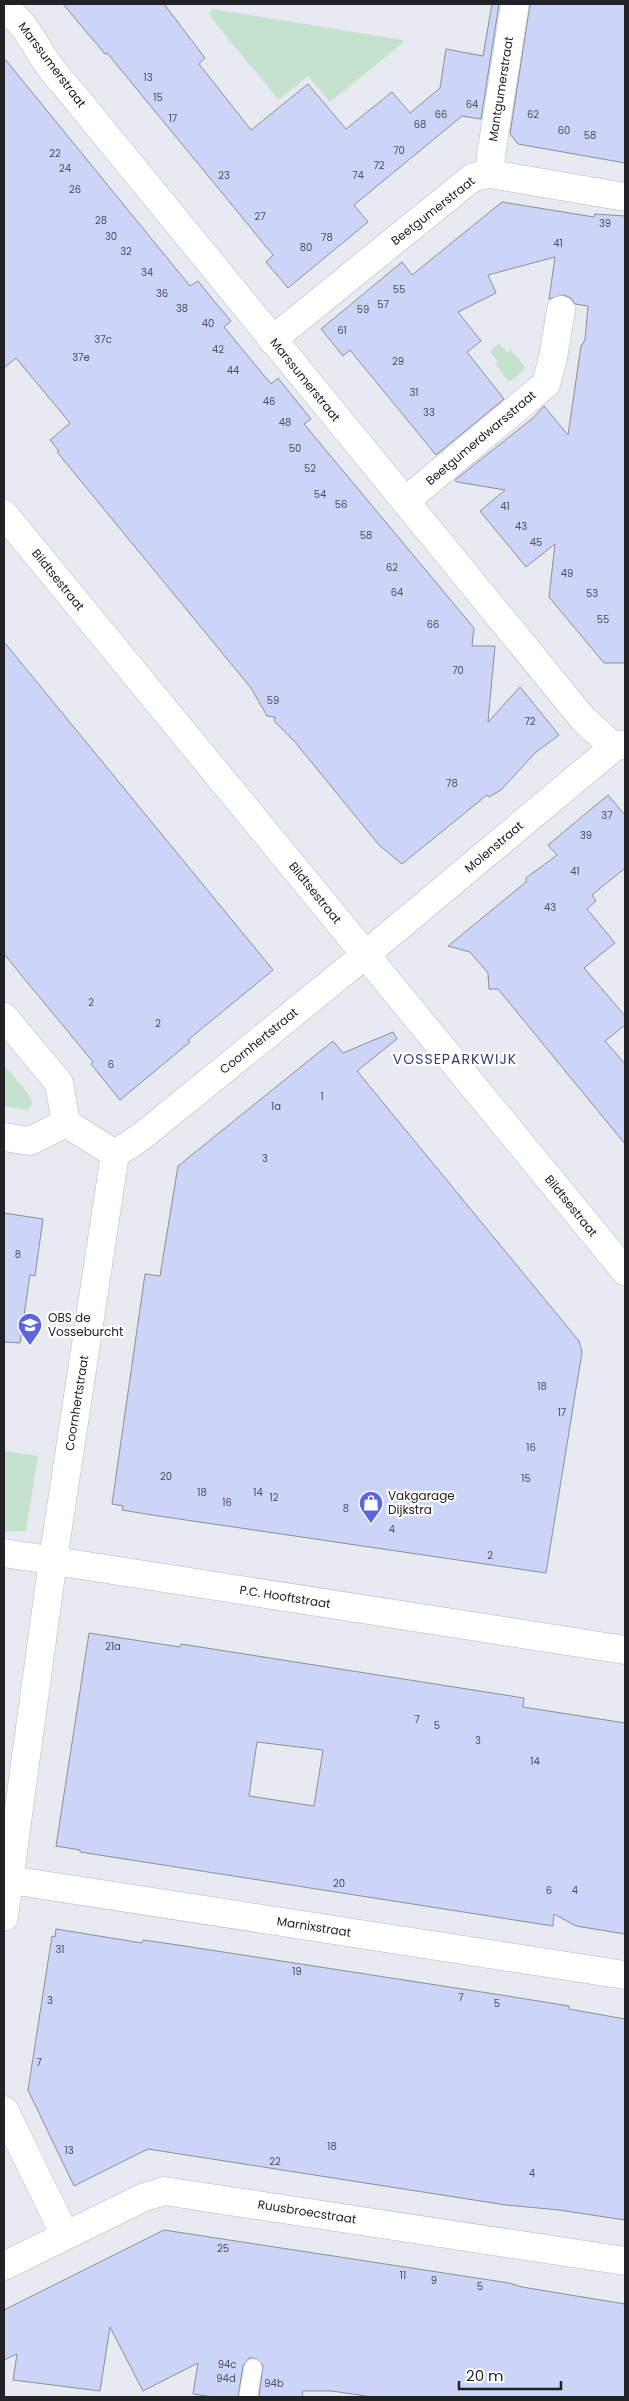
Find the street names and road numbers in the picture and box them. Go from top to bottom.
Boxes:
street label: Marssumerstraat [15,18,90,111]
street label: Mantgumerstraat [484,35,517,143]
street label: Beetgumerstraat [387,172,478,249]
street label: Marssumerstraat [266,334,344,425]
street label: Beetgumerdwarsstraat [422,386,539,489]
street label: Bildtsestraat [28,545,89,614]
street label: Molenstraat [461,817,527,876]
street label: Bildtsestraat [285,858,346,927]
street label: Coornhertstraat [216,1004,302,1078]
street label: Bildtsestraat [541,1171,602,1240]
street label: Coornhertstraat [61,1354,92,1452]
street label: P.C. Hooftstraat [238,1581,332,1612]
street label: Marnixstraat [276,1912,352,1941]
street label: Ruusbroecstraat [257,2195,358,2228]

